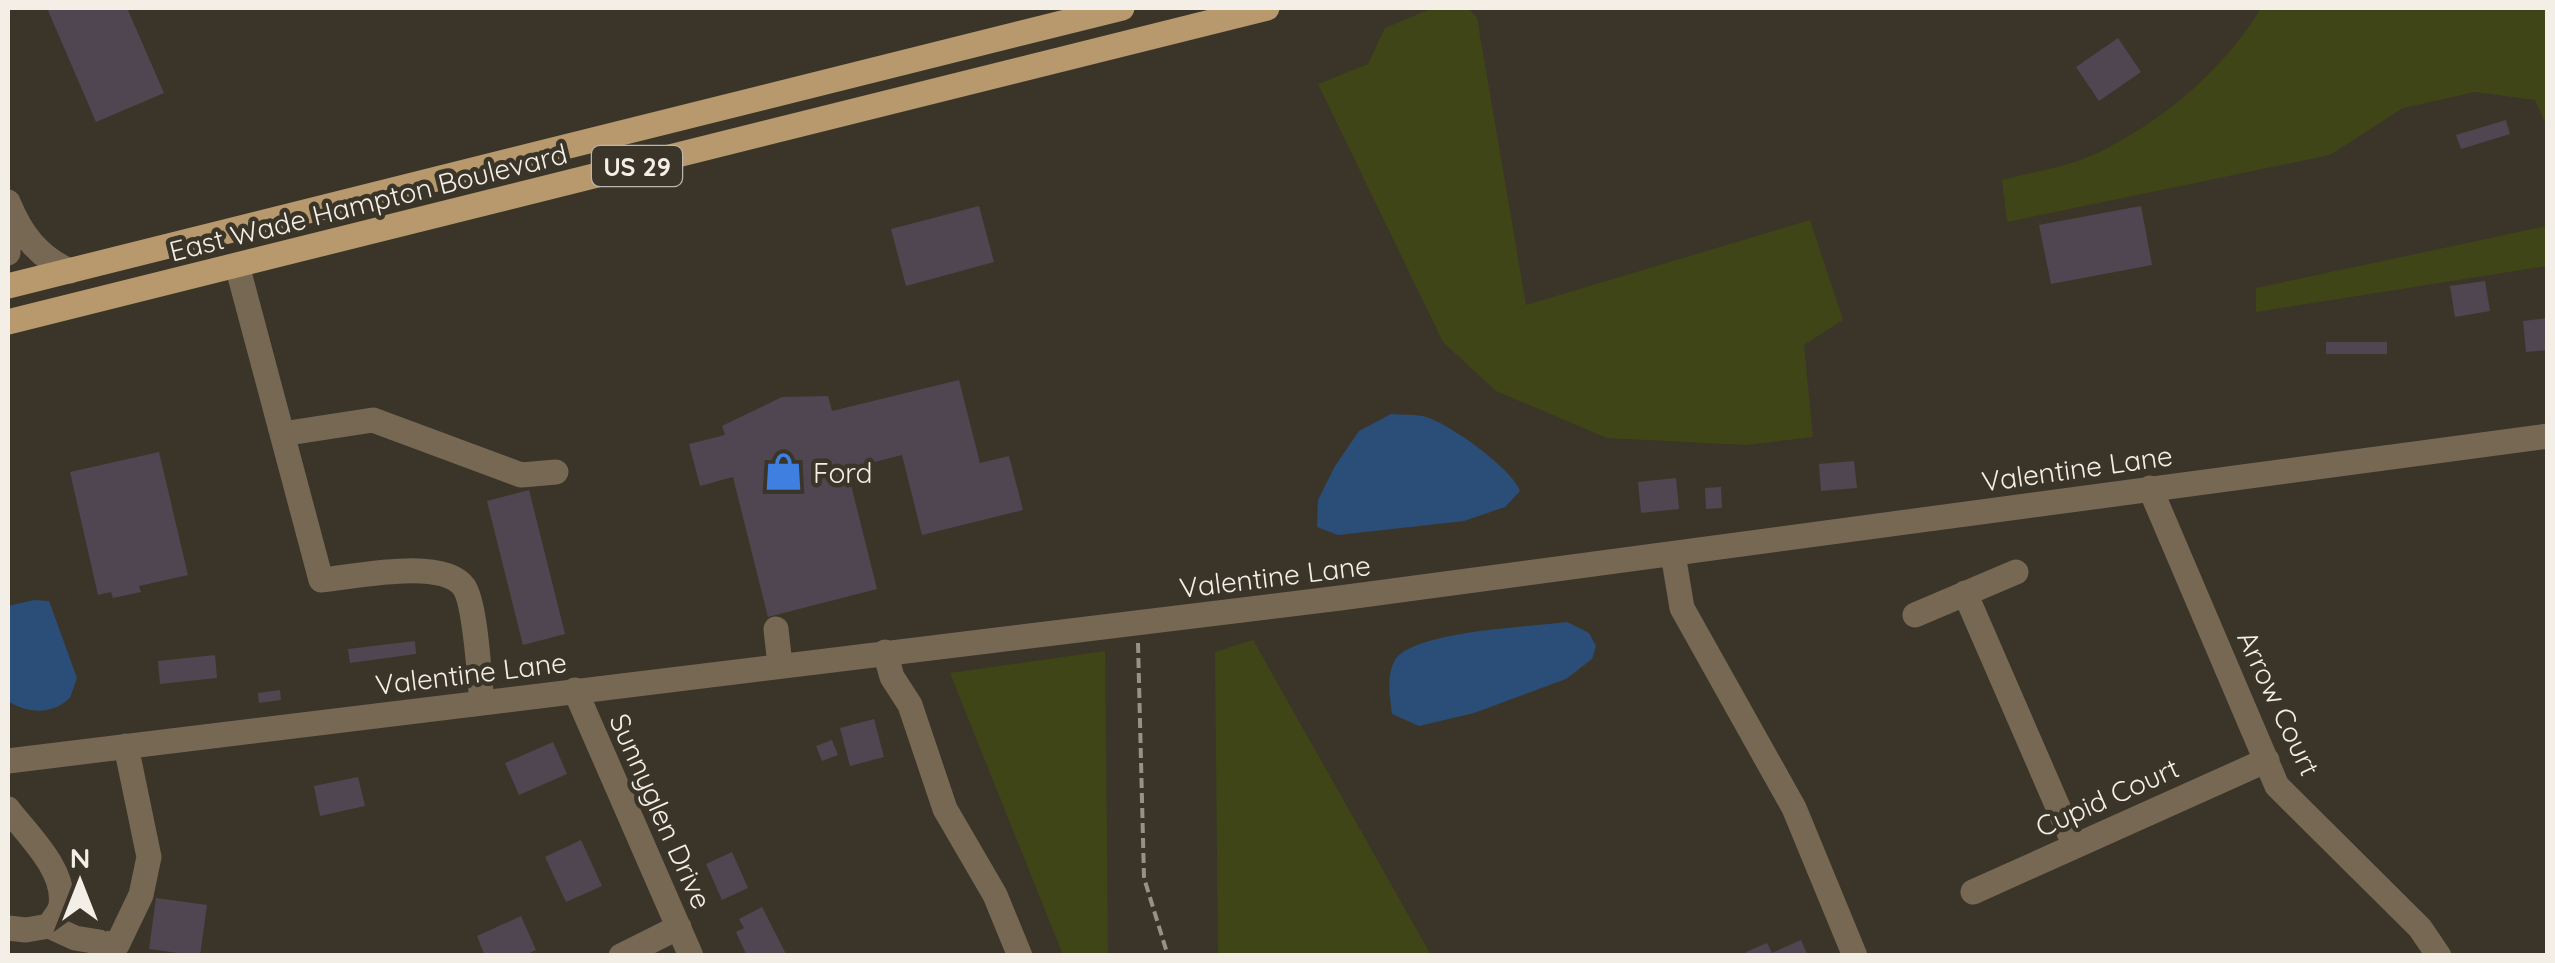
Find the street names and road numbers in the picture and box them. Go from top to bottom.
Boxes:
street label: East Wade Hampton Boulevard [165,136,571,268]
road number: US 29 [592,146,682,186]
street label: Valentine Lane [1979,437,2175,499]
street label: Valentine Lane [1177,547,1373,605]
street label: Arrow Court [2230,625,2328,781]
street label: Valentine Lane [373,644,569,702]
street label: Sunnyglen Drive [602,708,720,914]
street label: Cupid Court [2030,750,2184,844]

